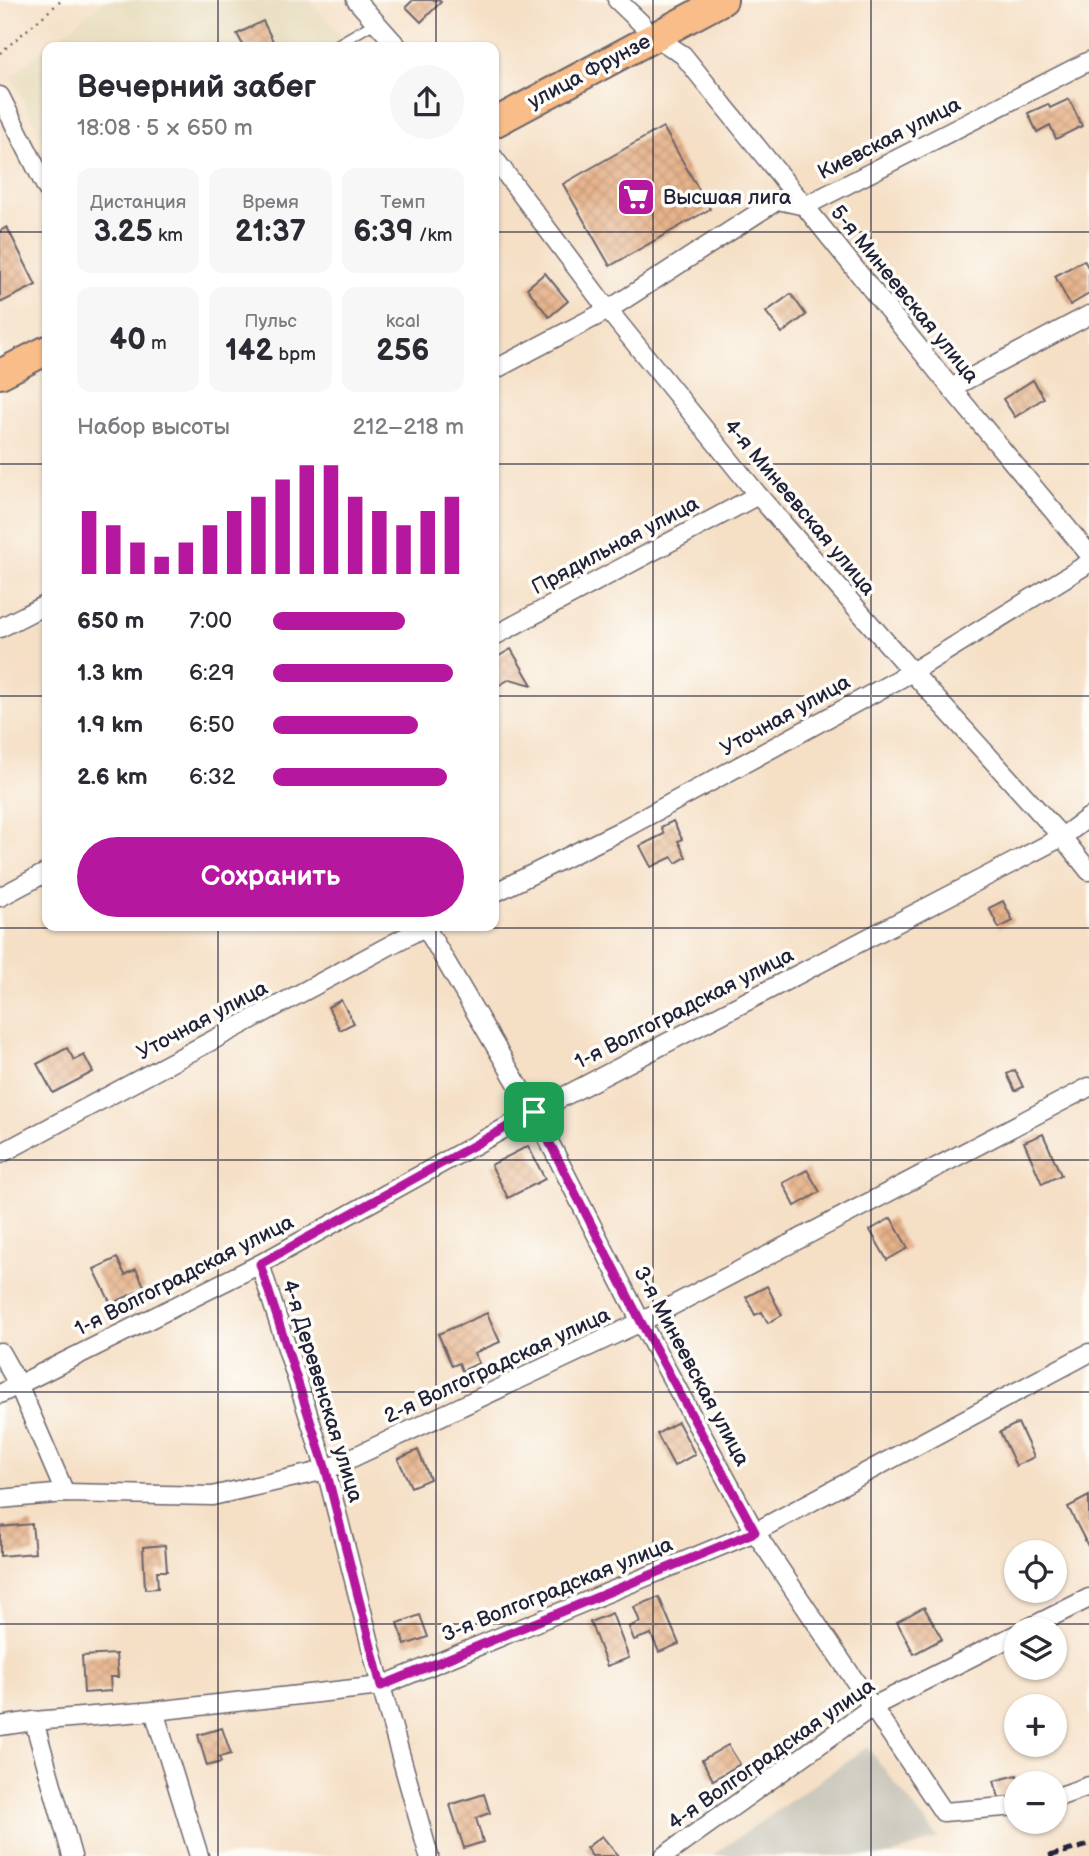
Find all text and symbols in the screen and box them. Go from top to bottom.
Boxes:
street label: улица Фрунзе [524,29,655,114]
button: share [390,65,464,139]
text: Вечерний забег [77,68,316,107]
street label: Киевская улица [814,91,965,185]
text: 18:08 · 5 × 650 m [77,114,253,142]
supermarket icon: Высшая лига [615,176,657,218]
place label: Высшая лига [663,185,792,210]
text: Дистанция [90,191,186,214]
text: Время [242,191,299,214]
text: Темп [380,191,425,214]
street label: 5-я Минеевская улица [825,200,984,389]
text: 3.25 [93,214,153,250]
text: 21:37 [235,214,306,250]
text: 6:39 [353,214,414,250]
text: km [153,224,183,247]
text: /km [414,224,452,247]
text: Пульс [244,310,297,333]
text: kcal [386,310,420,333]
text: 40 [110,322,146,358]
text: m [146,332,167,355]
text: 142 [225,333,273,369]
text: 256 [376,333,430,369]
text: bpm [273,343,316,366]
text: Набор высоты [77,413,230,441]
text: 212–218 m [352,413,464,441]
street label: 4-я Минеевская улица [719,414,881,601]
street label: Прядильная улица [527,491,704,600]
text: 650 m [77,607,144,635]
text: 7:00 [189,607,232,635]
text: 1.3 km [77,659,143,687]
text: 6:29 [189,659,235,687]
street label: Уточная улица [716,669,855,761]
text: 1.9 km [77,711,143,739]
text: 6:50 [189,711,234,739]
text: 2.6 km [77,763,148,791]
text: 6:32 [189,763,235,791]
button: Сохранить [77,837,464,917]
street label: 1-я Волгоградская улица [571,942,798,1075]
street label: Уточная улица [133,975,272,1065]
pin [504,1082,564,1142]
icon: arrive [515,1093,553,1131]
street label: 1-я Волгоградская улица [71,1209,298,1342]
street label: 3-я Минеевская улица [628,1262,755,1471]
street label: 4-я Деревенская улица [277,1277,368,1506]
street label: 2-я Волгоградская улица [380,1302,615,1429]
street label: 3-я Волгоградская улица [438,1531,677,1647]
map controls [1004,1540,1067,1834]
button: locate [1004,1540,1067,1603]
button: layers [1004,1617,1067,1680]
street label: 4-я Волгоградская улица [663,1673,880,1835]
button: + [1004,1694,1067,1757]
button: − [1004,1771,1067,1834]

